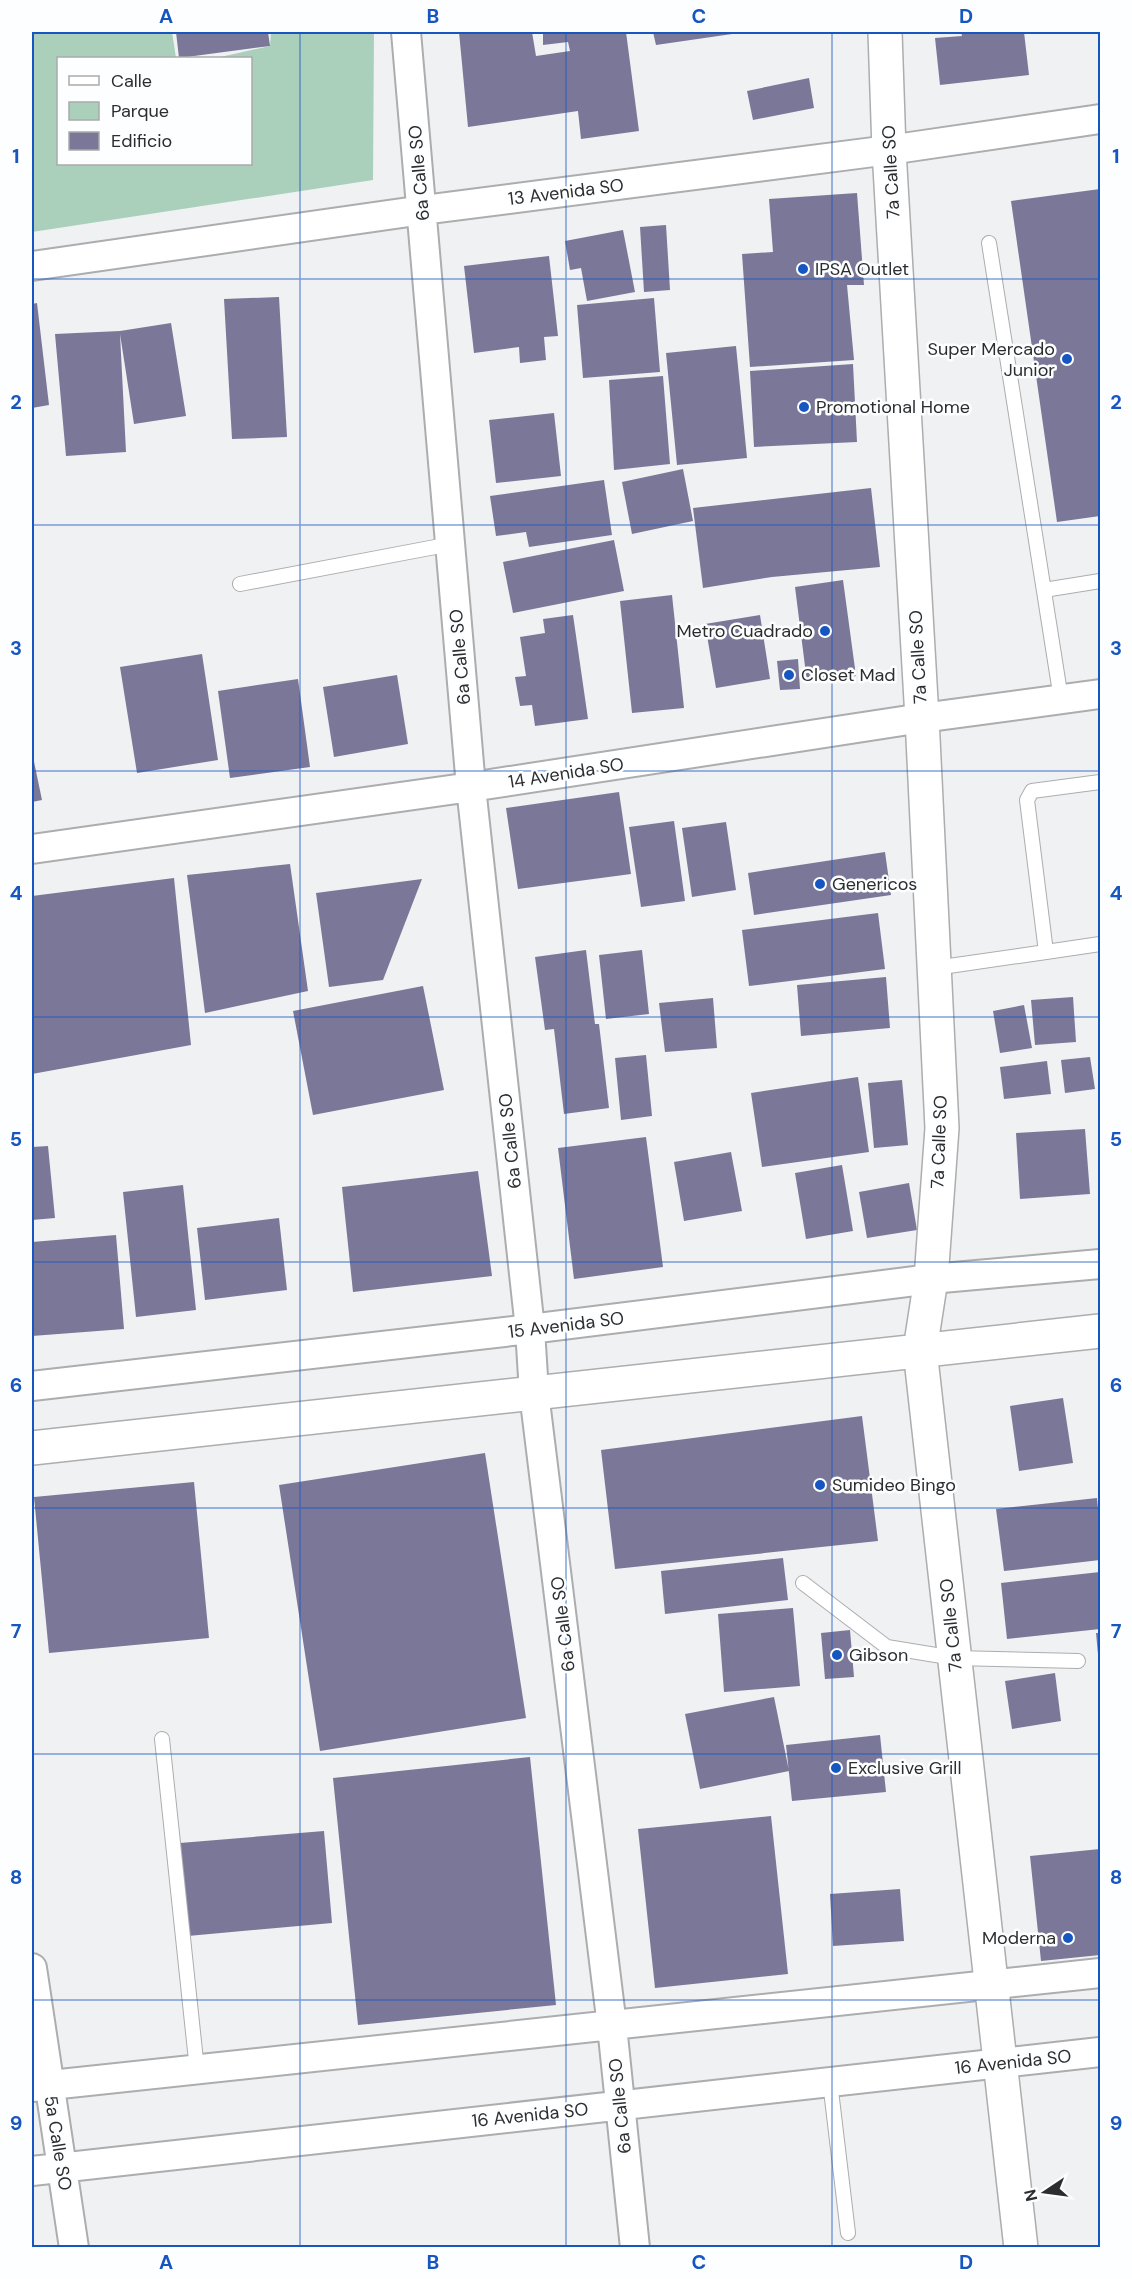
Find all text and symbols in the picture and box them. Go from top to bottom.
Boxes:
text: A [159,3,173,29]
text: B [427,3,439,29]
text: C [692,3,706,29]
text: D [959,3,973,29]
legend [57,57,252,165]
text: Calle [111,69,152,93]
text: Parque [111,99,169,123]
street label: 6a Calle SO [403,124,435,222]
street label: 7a Calle SO [877,125,905,219]
text: Edificio [111,129,172,153]
text: 1 [12,143,20,169]
text: 1 [1112,143,1120,169]
street label: 13 Avenida SO [507,173,625,211]
place label: IPSA Outlet [815,257,909,281]
marker: IPSA Outlet [796,262,810,276]
place label: Super Mercado Junior [928,337,1055,382]
marker: Super Mercado Junior [1060,352,1074,366]
text: 2 [10,389,22,415]
text: 2 [1110,389,1122,415]
place label: Promotional Home [816,395,970,419]
marker: Promotional Home [797,400,811,414]
street label: 6a Calle SO [444,608,476,706]
street label: 7a Calle SO [904,610,932,704]
place label: Metro Cuadrado [676,619,813,643]
marker: Metro Cuadrado [818,624,832,638]
text: 3 [10,635,22,661]
text: 3 [1110,635,1122,661]
place label: Closet Mad [801,663,896,687]
marker: Closet Mad [782,668,796,682]
street label: 14 Avenida SO [507,752,625,794]
place label: Genericos [832,872,917,896]
marker: Genericos [813,877,827,891]
text: 4 [10,880,23,906]
text: 4 [1110,880,1123,906]
street label: 6a Calle SO [493,1092,527,1190]
street label: 7a Calle SO [925,1095,953,1189]
text: 5 [10,1126,22,1152]
text: 5 [1110,1126,1122,1152]
street label: 15 Avenida SO [507,1306,625,1344]
text: 6 [10,1372,22,1398]
text: 6 [1110,1372,1122,1398]
place label: Sumideo Bingo [832,1473,956,1497]
marker: Sumideo Bingo [813,1478,827,1492]
street label: 6a Calle SO [545,1575,581,1673]
street label: 7a Calle SO [934,1577,968,1673]
text: 7 [11,1618,22,1644]
text: 7 [1111,1618,1122,1644]
place label: Gibson [849,1643,908,1667]
marker: Gibson [830,1648,844,1662]
place label: Exclusive Grill [848,1756,961,1780]
marker: Exclusive Grill [829,1761,843,1775]
text: 8 [10,1864,22,1890]
text: 8 [1110,1864,1122,1890]
place label: Moderna [982,1926,1056,1950]
marker: Moderna [1061,1931,1075,1945]
street label: 16 Avenida SO [954,2044,1072,2080]
street label: 6a Calle SO [603,2057,637,2155]
street label: 5a Calle SO [39,2094,77,2192]
street label: 16 Avenida SO [471,2097,589,2133]
text: 9 [10,2110,22,2136]
text: 9 [1110,2110,1122,2136]
north arrow [1015,2162,1075,2222]
text: N [1019,2187,1042,2203]
text: A [159,2249,173,2275]
text: B [427,2249,439,2275]
text: C [692,2249,706,2275]
text: D [959,2249,973,2275]

